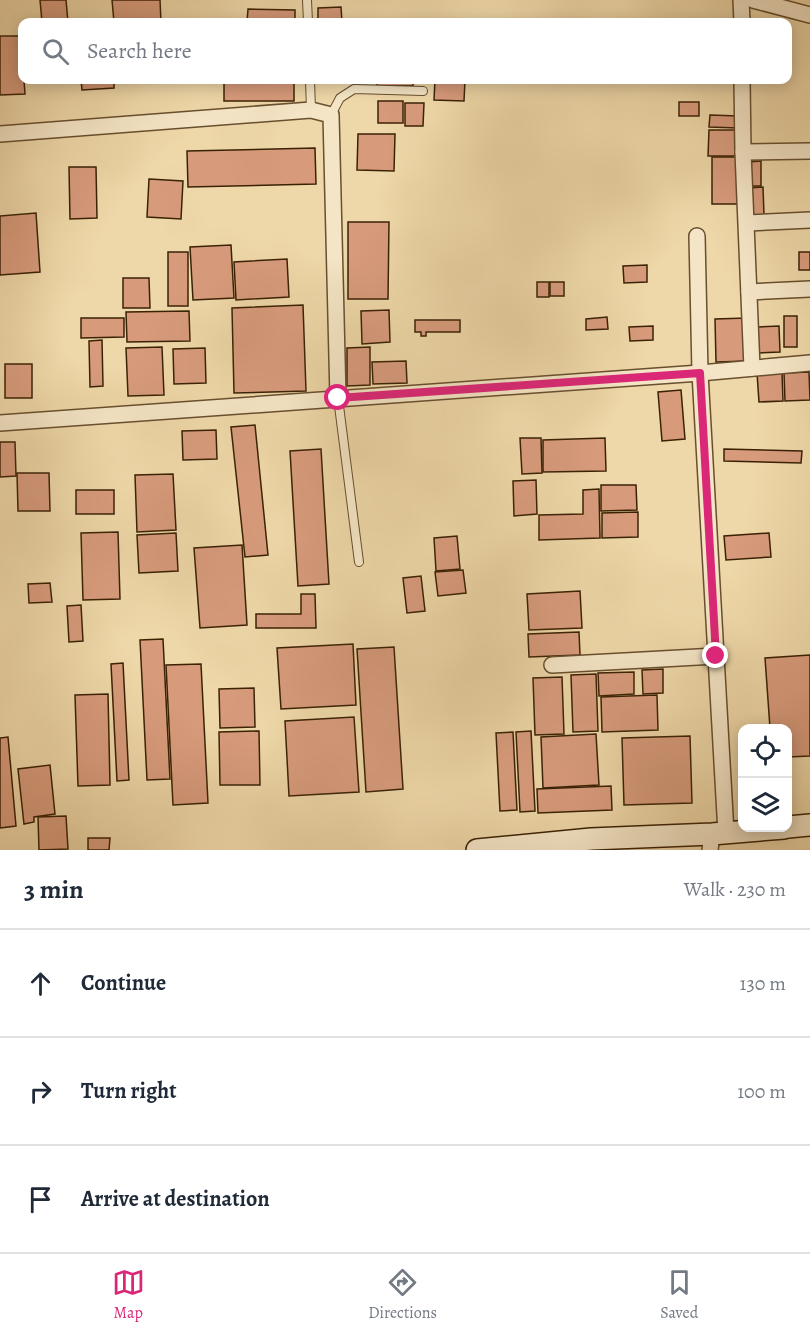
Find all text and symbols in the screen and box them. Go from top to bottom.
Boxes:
search box [18,18,792,84]
icon: search [39,35,72,68]
text: Search here [87,36,192,66]
route start [324,384,350,410]
route end [702,642,728,668]
map controls [738,724,792,832]
button: locate [738,724,792,778]
button: layers [738,778,792,832]
text: 3 min [24,872,84,907]
text: Walk · 230 m [684,876,786,903]
icon: ahead [24,967,57,1000]
text: Continue [81,968,166,998]
text: 130 m [740,970,786,997]
icon: right [24,1075,57,1108]
text: Turn right [81,1076,177,1106]
text: 100 m [737,1078,786,1105]
icon: arrive [24,1183,57,1216]
text: Arrive at destination [81,1184,270,1214]
tab: Map [112,1266,145,1324]
tab: Directions [368,1266,437,1324]
tab: Saved [660,1266,698,1324]

